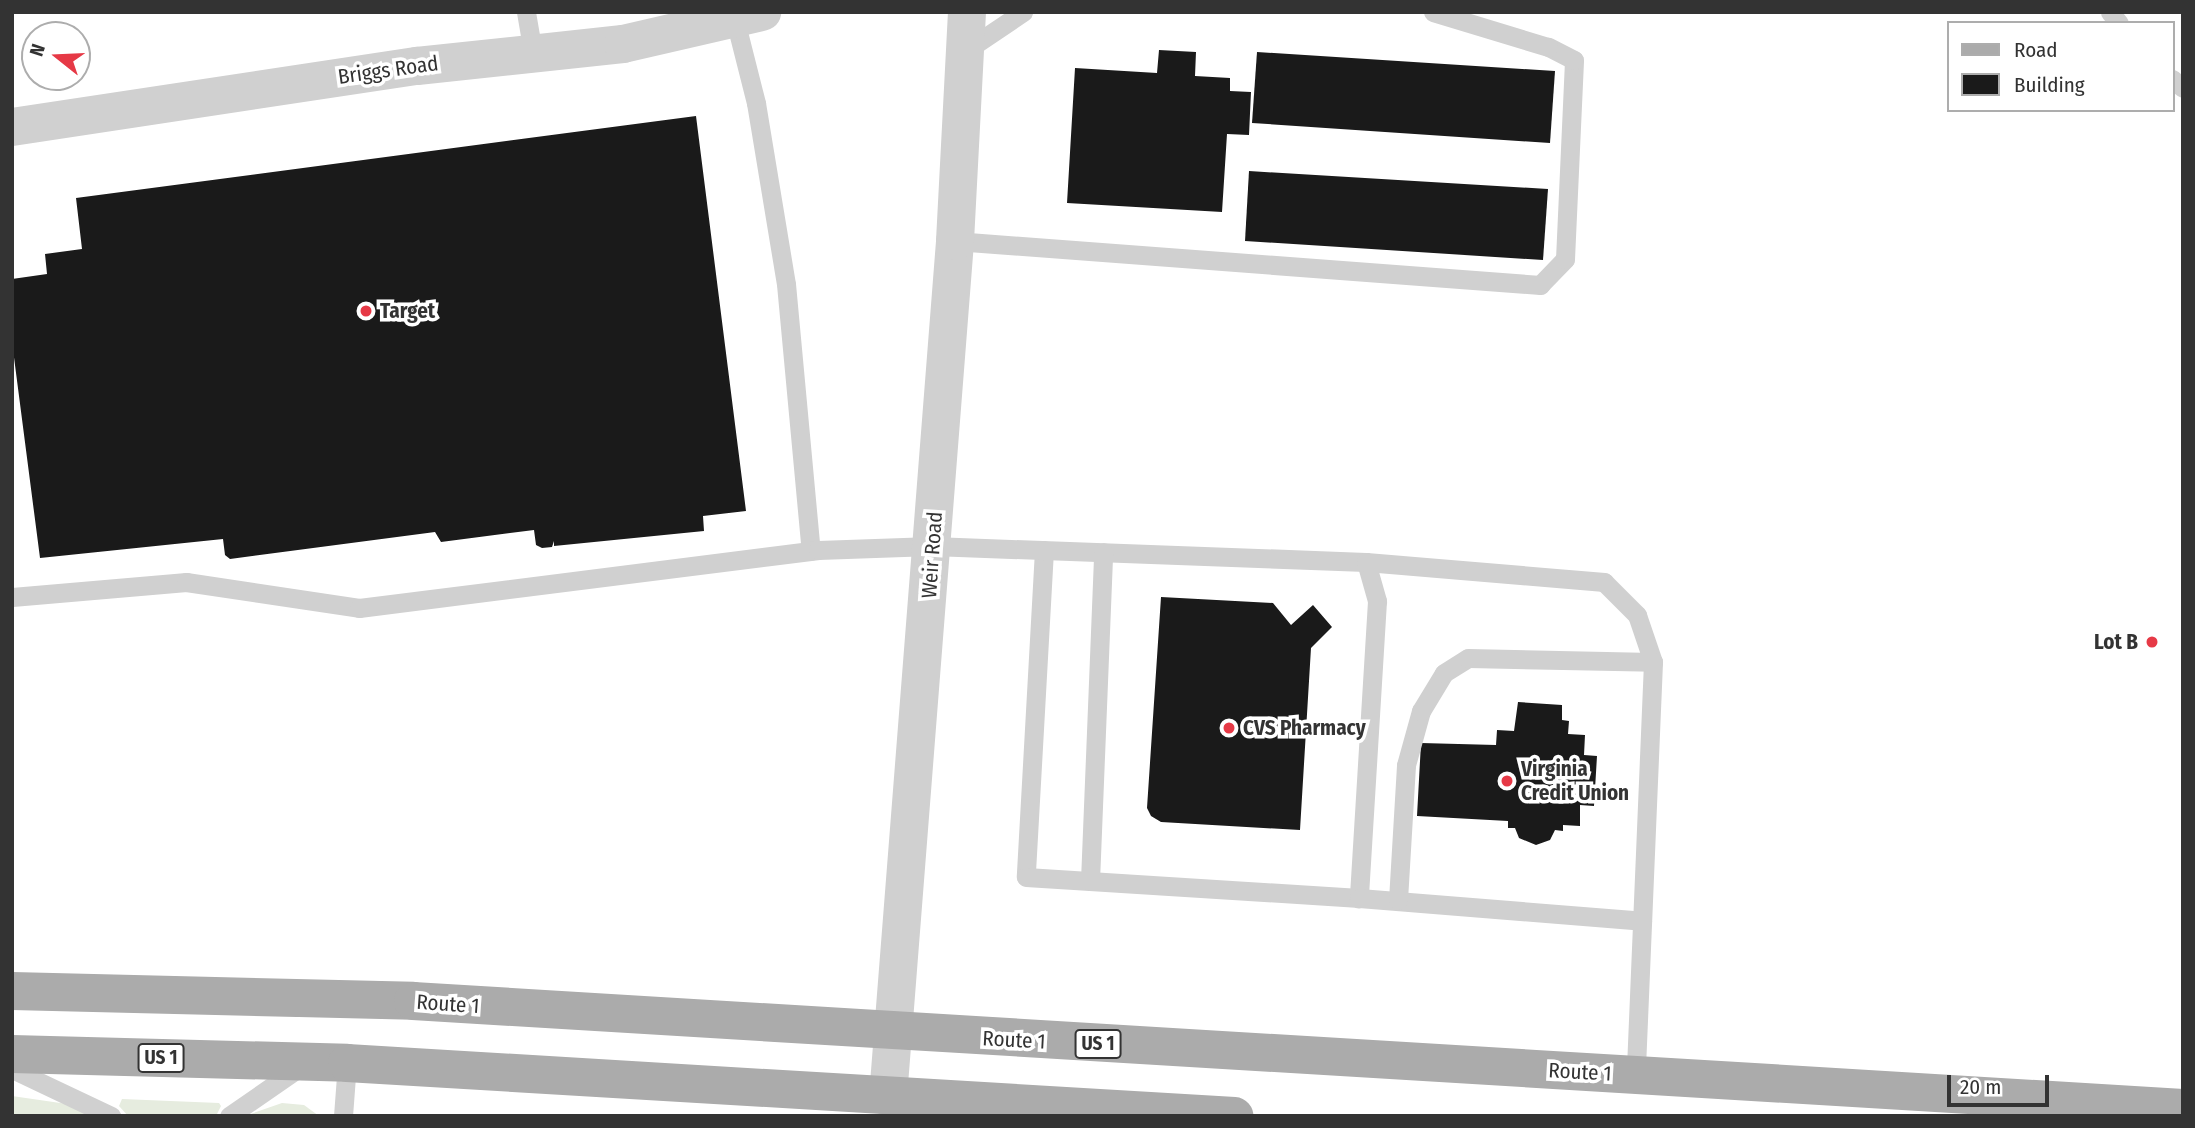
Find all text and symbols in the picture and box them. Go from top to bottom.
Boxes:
north arrow [21,21,91,91]
legend [1946,21,2174,112]
text: Road [2014,37,2058,63]
text: N [25,41,50,59]
street label: Briggs Road [336,50,440,90]
text: Building [2014,72,2085,98]
place label: Target [380,298,435,324]
marker: Target [358,303,374,319]
street label: Weir Road [916,511,948,599]
place label: Lot B [2094,629,2138,655]
marker: Lot B [2144,634,2160,650]
place label: CVS Pharmacy [1243,715,1366,741]
marker: CVS Pharmacy [1221,720,1237,736]
place label: Virginia Credit Union [1521,756,1629,806]
marker: Virginia Credit Union [1499,773,1515,789]
street label: Route 1 [416,989,480,1019]
street label: Route 1 [982,1026,1046,1054]
road number: US 1 [1074,1028,1122,1060]
road number: US 1 [136,1042,186,1074]
street label: Route 1 [1548,1058,1612,1086]
scale bar [1950,1062,2052,1106]
text: 20 m [1960,1074,2001,1100]

